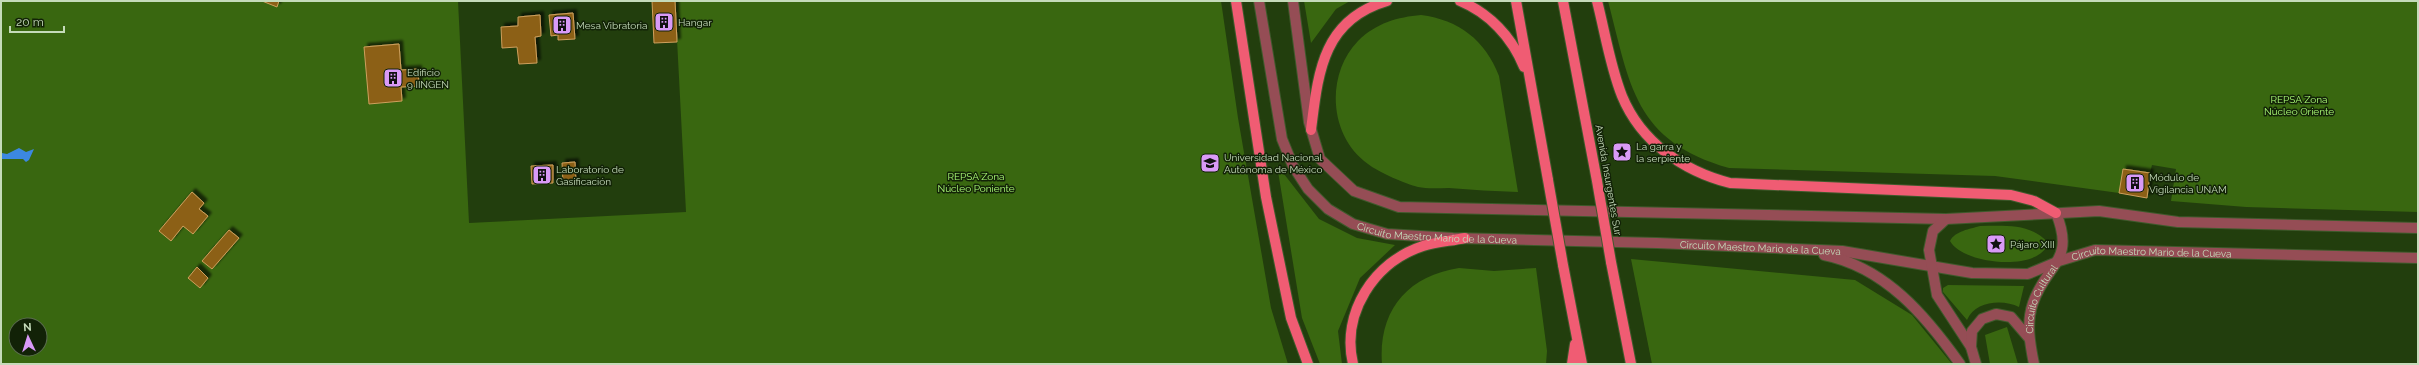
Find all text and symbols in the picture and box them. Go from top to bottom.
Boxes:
scale bar [10,8,64,34]
building icon: Hangar [653,11,675,33]
building icon: Mesa Vibratoria [551,14,573,36]
text: 20 m [16,15,44,29]
place label: Hangar [678,17,712,28]
place label: Mesa Vibratoria [576,20,647,31]
building icon: Edificio 9 IINGEN [382,67,404,89]
place label: Edificio 9 IINGEN [407,67,449,90]
park label: REPSA Zona Núcleo Oriente [2264,94,2334,117]
street label: Avenida Insurgentes Sur [1593,124,1624,237]
place icon: La garra y la serpiente [1611,141,1633,163]
place label: La garra y la serpiente [1636,141,1690,164]
school or university icon: Universidad Nacional Autónoma de México [1199,152,1221,174]
place label: Universidad Nacional Autónoma de México [1224,152,1323,175]
building icon: Laboratorio de Gasificación [531,164,553,186]
place label: Laboratorio de Gasificación [556,164,624,187]
park label: REPSA Zona Núcleo Poniente [937,171,1015,194]
building icon: Módulo de Vigilancia UNAM [2124,172,2146,194]
place label: Módulo de Vigilancia UNAM [2149,172,2227,195]
street label: Circuito Maestro Mario de la Cueva [1356,220,1517,246]
place icon: Pájaro XIII [1985,233,2007,255]
street label: Circuito Maestro Mario de la Cueva [1680,239,1841,257]
place label: Pájaro XIII [2010,239,2055,250]
street label: Circuito Maestro Mario de la Cueva [2070,245,2232,263]
street label: Circuito Cultural [2024,262,2060,334]
north arrow [8,317,48,357]
text: N [23,321,32,334]

